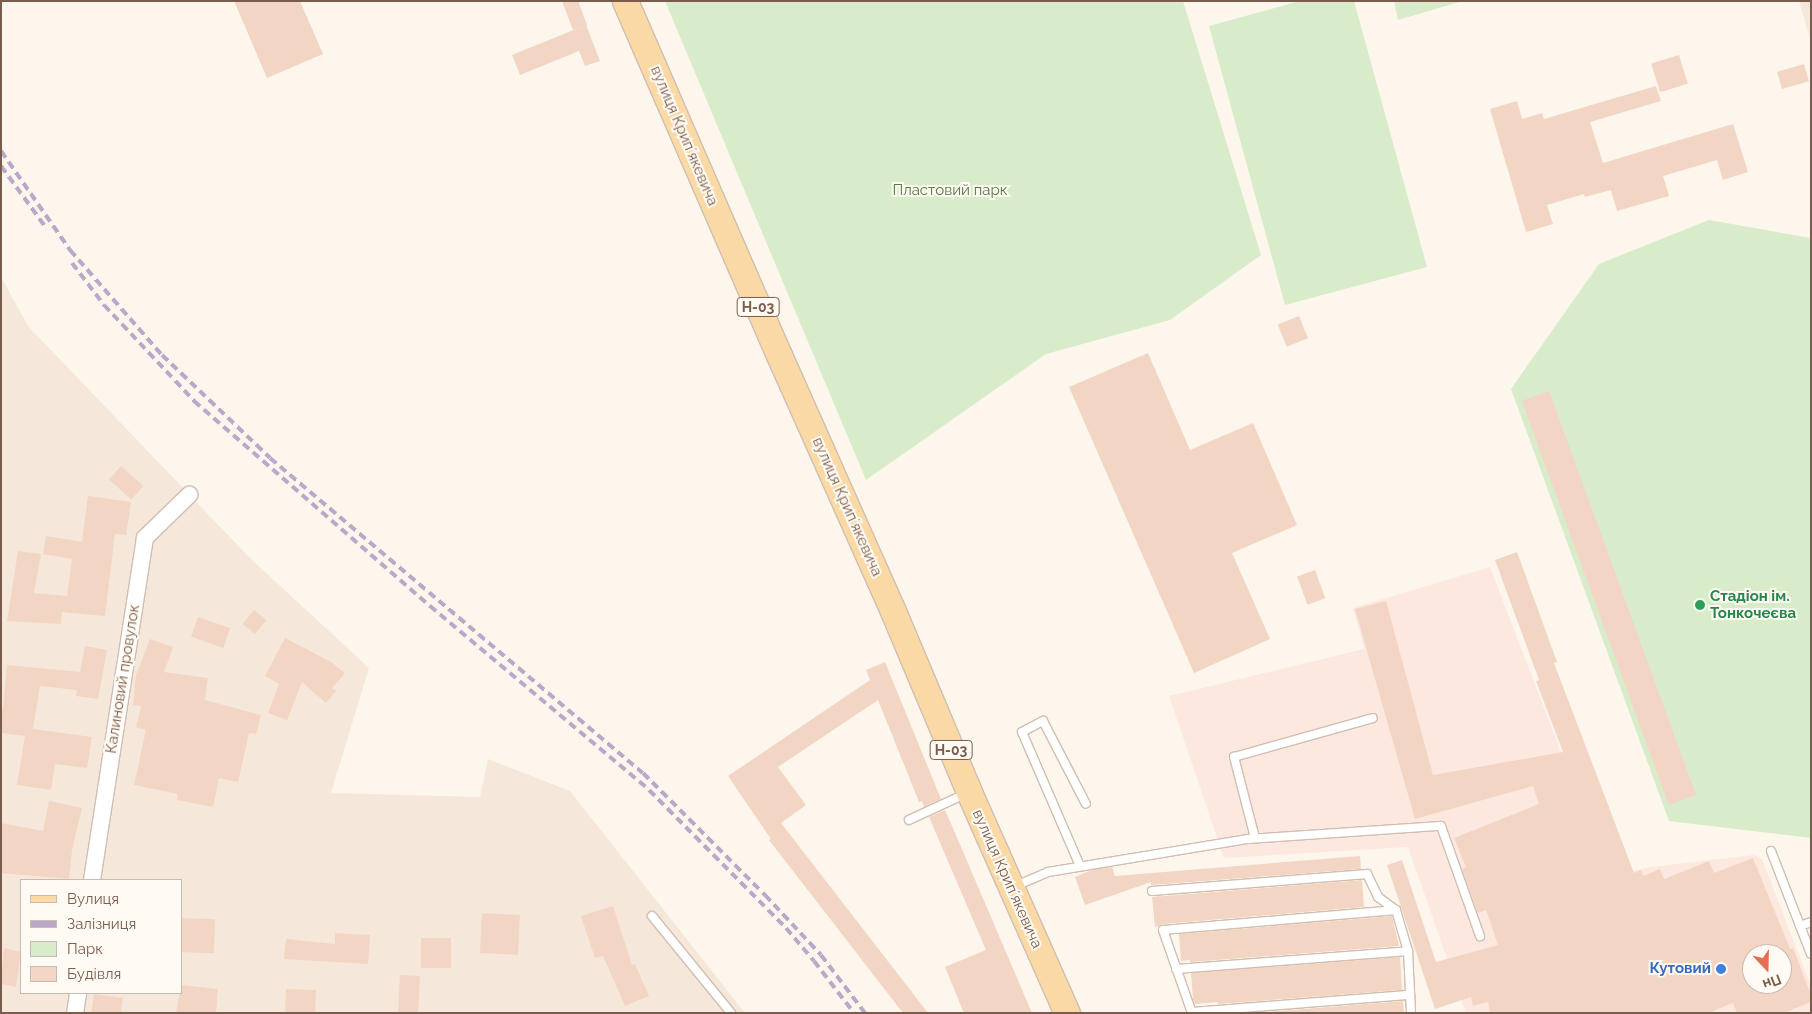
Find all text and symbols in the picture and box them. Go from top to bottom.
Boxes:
street label: вулиця Крипʼякевича [646,63,722,209]
park label: Пластовий парк [892,182,1008,200]
road number: Н-03 [736,296,780,318]
street label: вулиця Крипʼякевича [808,435,886,579]
place label: Стадіон ім. Тонкочеєва [1710,587,1796,622]
marker: Стадіон ім. Тонкочеєва [1694,599,1706,611]
street label: Калиновий провулок [102,603,144,755]
road number: Н-03 [928,738,974,762]
street label: вулиця Крипʼякевича [968,807,1046,951]
legend [20,879,182,994]
text: Вулиця [67,890,119,908]
text: Залізниця [67,915,136,933]
text: Парк [67,940,103,958]
north arrow [1742,944,1792,994]
place label: Кутовий [1650,960,1711,978]
marker: Кутовий [1715,963,1727,975]
text: Будівля [67,965,121,983]
text: Пн [1760,971,1784,993]

